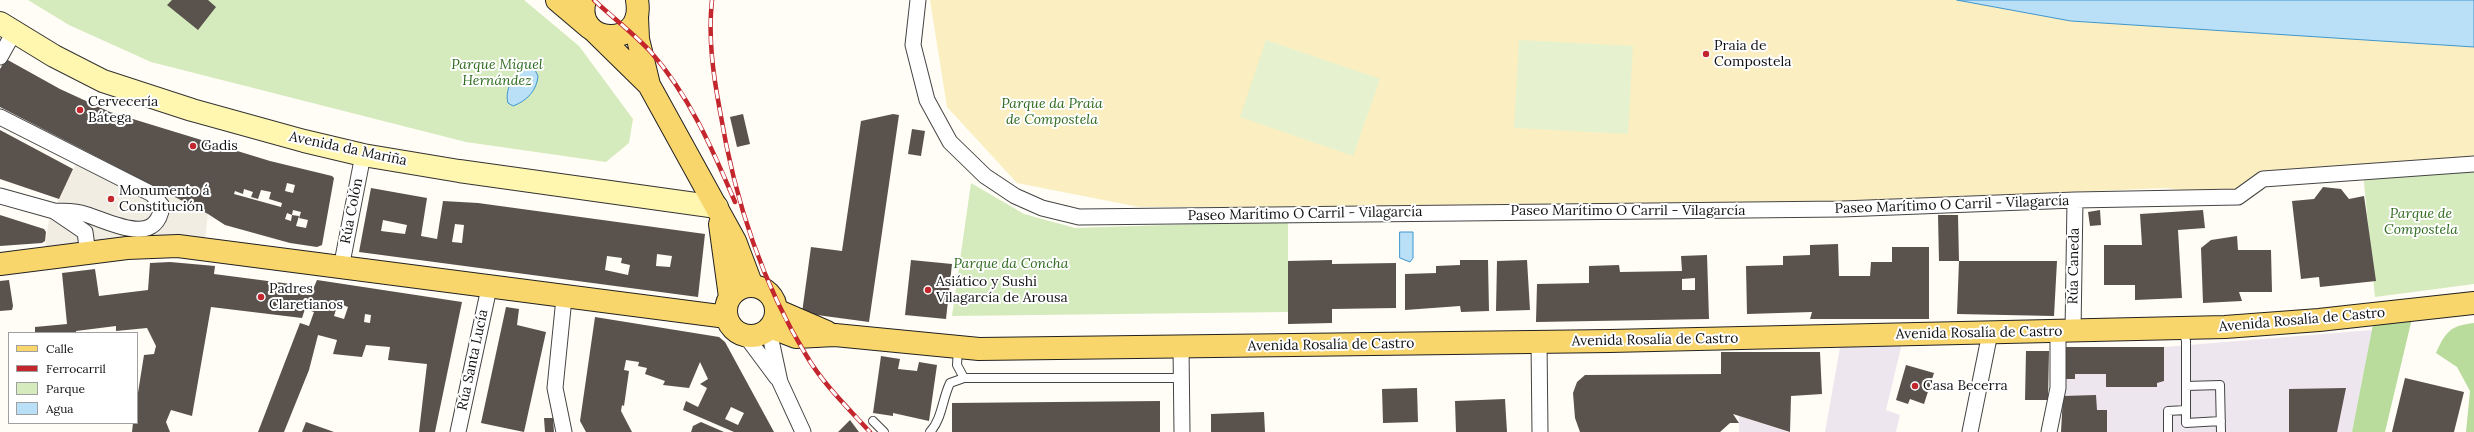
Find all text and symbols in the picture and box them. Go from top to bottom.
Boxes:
place label: Praia de Compostela [1714,38,1792,70]
marker: Praia de Compostela [1701,49,1711,59]
park label: Parque Miguel Hernández [451,57,543,90]
place label: Cervecería Bátega [88,94,158,126]
park label: Parque da Praia de Compostela [1001,96,1103,128]
marker: Cervecería Bátega [75,105,85,115]
street label: Avenida da Mariña [288,128,408,170]
place label: Gadis [201,138,238,154]
marker: Gadis [188,141,198,151]
street label: Rúa Colón [337,177,367,245]
place label: Monumento á Constitución [119,183,210,216]
street label: Paseo Marítimo O Carril - Vilagarcía [1834,193,2070,217]
marker: Monumento á Constitución [106,194,116,204]
street label: Paseo Marítimo O Carril - Vilagarcía [1511,203,1745,219]
street label: Paseo Marítimo O Carril - Vilagarcía [1187,204,1423,224]
park label: Parque de Compostela [2384,206,2458,238]
street label: Rúa Caneda [2065,228,2083,304]
park label: Parque da Concha [954,256,1068,272]
place label: Asiático y Sushi Vilagarcía de Arousa [936,274,1068,306]
place label: Padres Claretianos [269,281,343,314]
marker: Asiático y Sushi Vilagarcía de Arousa [923,285,933,295]
marker: Padres Claretianos [256,292,266,302]
street label: Avenida Rosalía de Castro [2218,304,2386,336]
street label: Rúa Santa Lucía [454,308,492,412]
street label: Avenida Rosalía de Castro [1896,323,2062,343]
street label: Avenida Rosalía de Castro [1572,330,1738,350]
legend [8,332,138,424]
street label: Avenida Rosalía de Castro [1248,335,1414,355]
text: Calle [46,341,74,356]
text: Ferrocarril [46,361,106,376]
place label: Casa Becerra [1923,378,2008,394]
text: Parque [46,381,85,396]
marker: Casa Becerra [1910,381,1920,391]
text: Agua [46,401,74,416]

